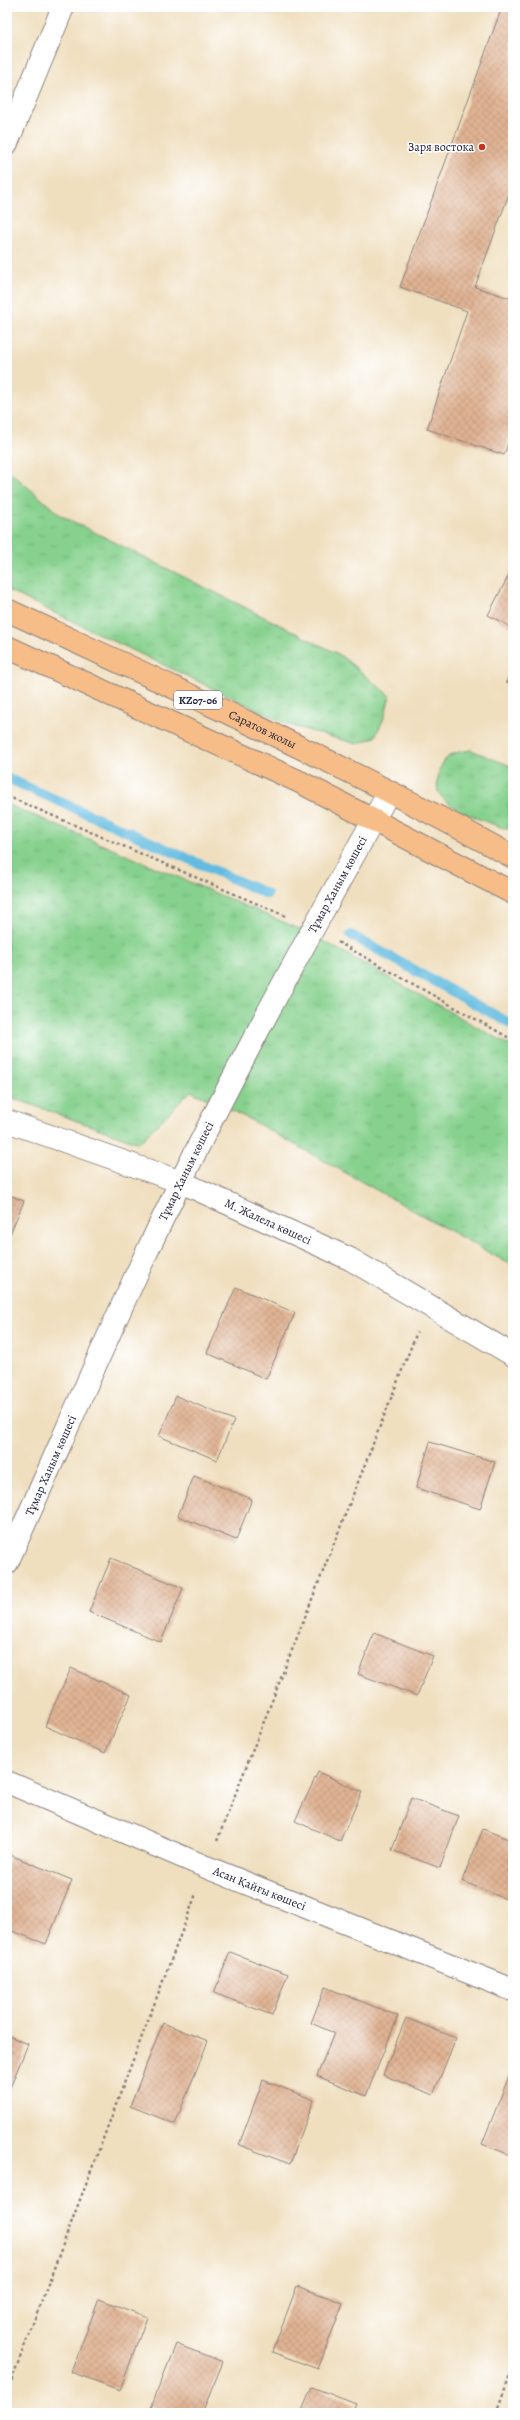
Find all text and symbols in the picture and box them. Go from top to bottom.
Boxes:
place label: Заря востока [408,139,474,155]
marker: Заря востока [477,142,487,152]
road number: KZ07-06 [174,691,222,709]
street label: Саратов жолы [226,706,299,752]
street label: Тұмар Ханым көшесі [304,833,371,936]
street label: Тұмар Ханым көшесі [155,1119,217,1223]
street label: М. Жалела көшесі [222,1195,314,1248]
street label: Тұмар Ханым көшесі [21,1412,80,1518]
street label: Асан Қайғы көшесі [210,1862,308,1914]

